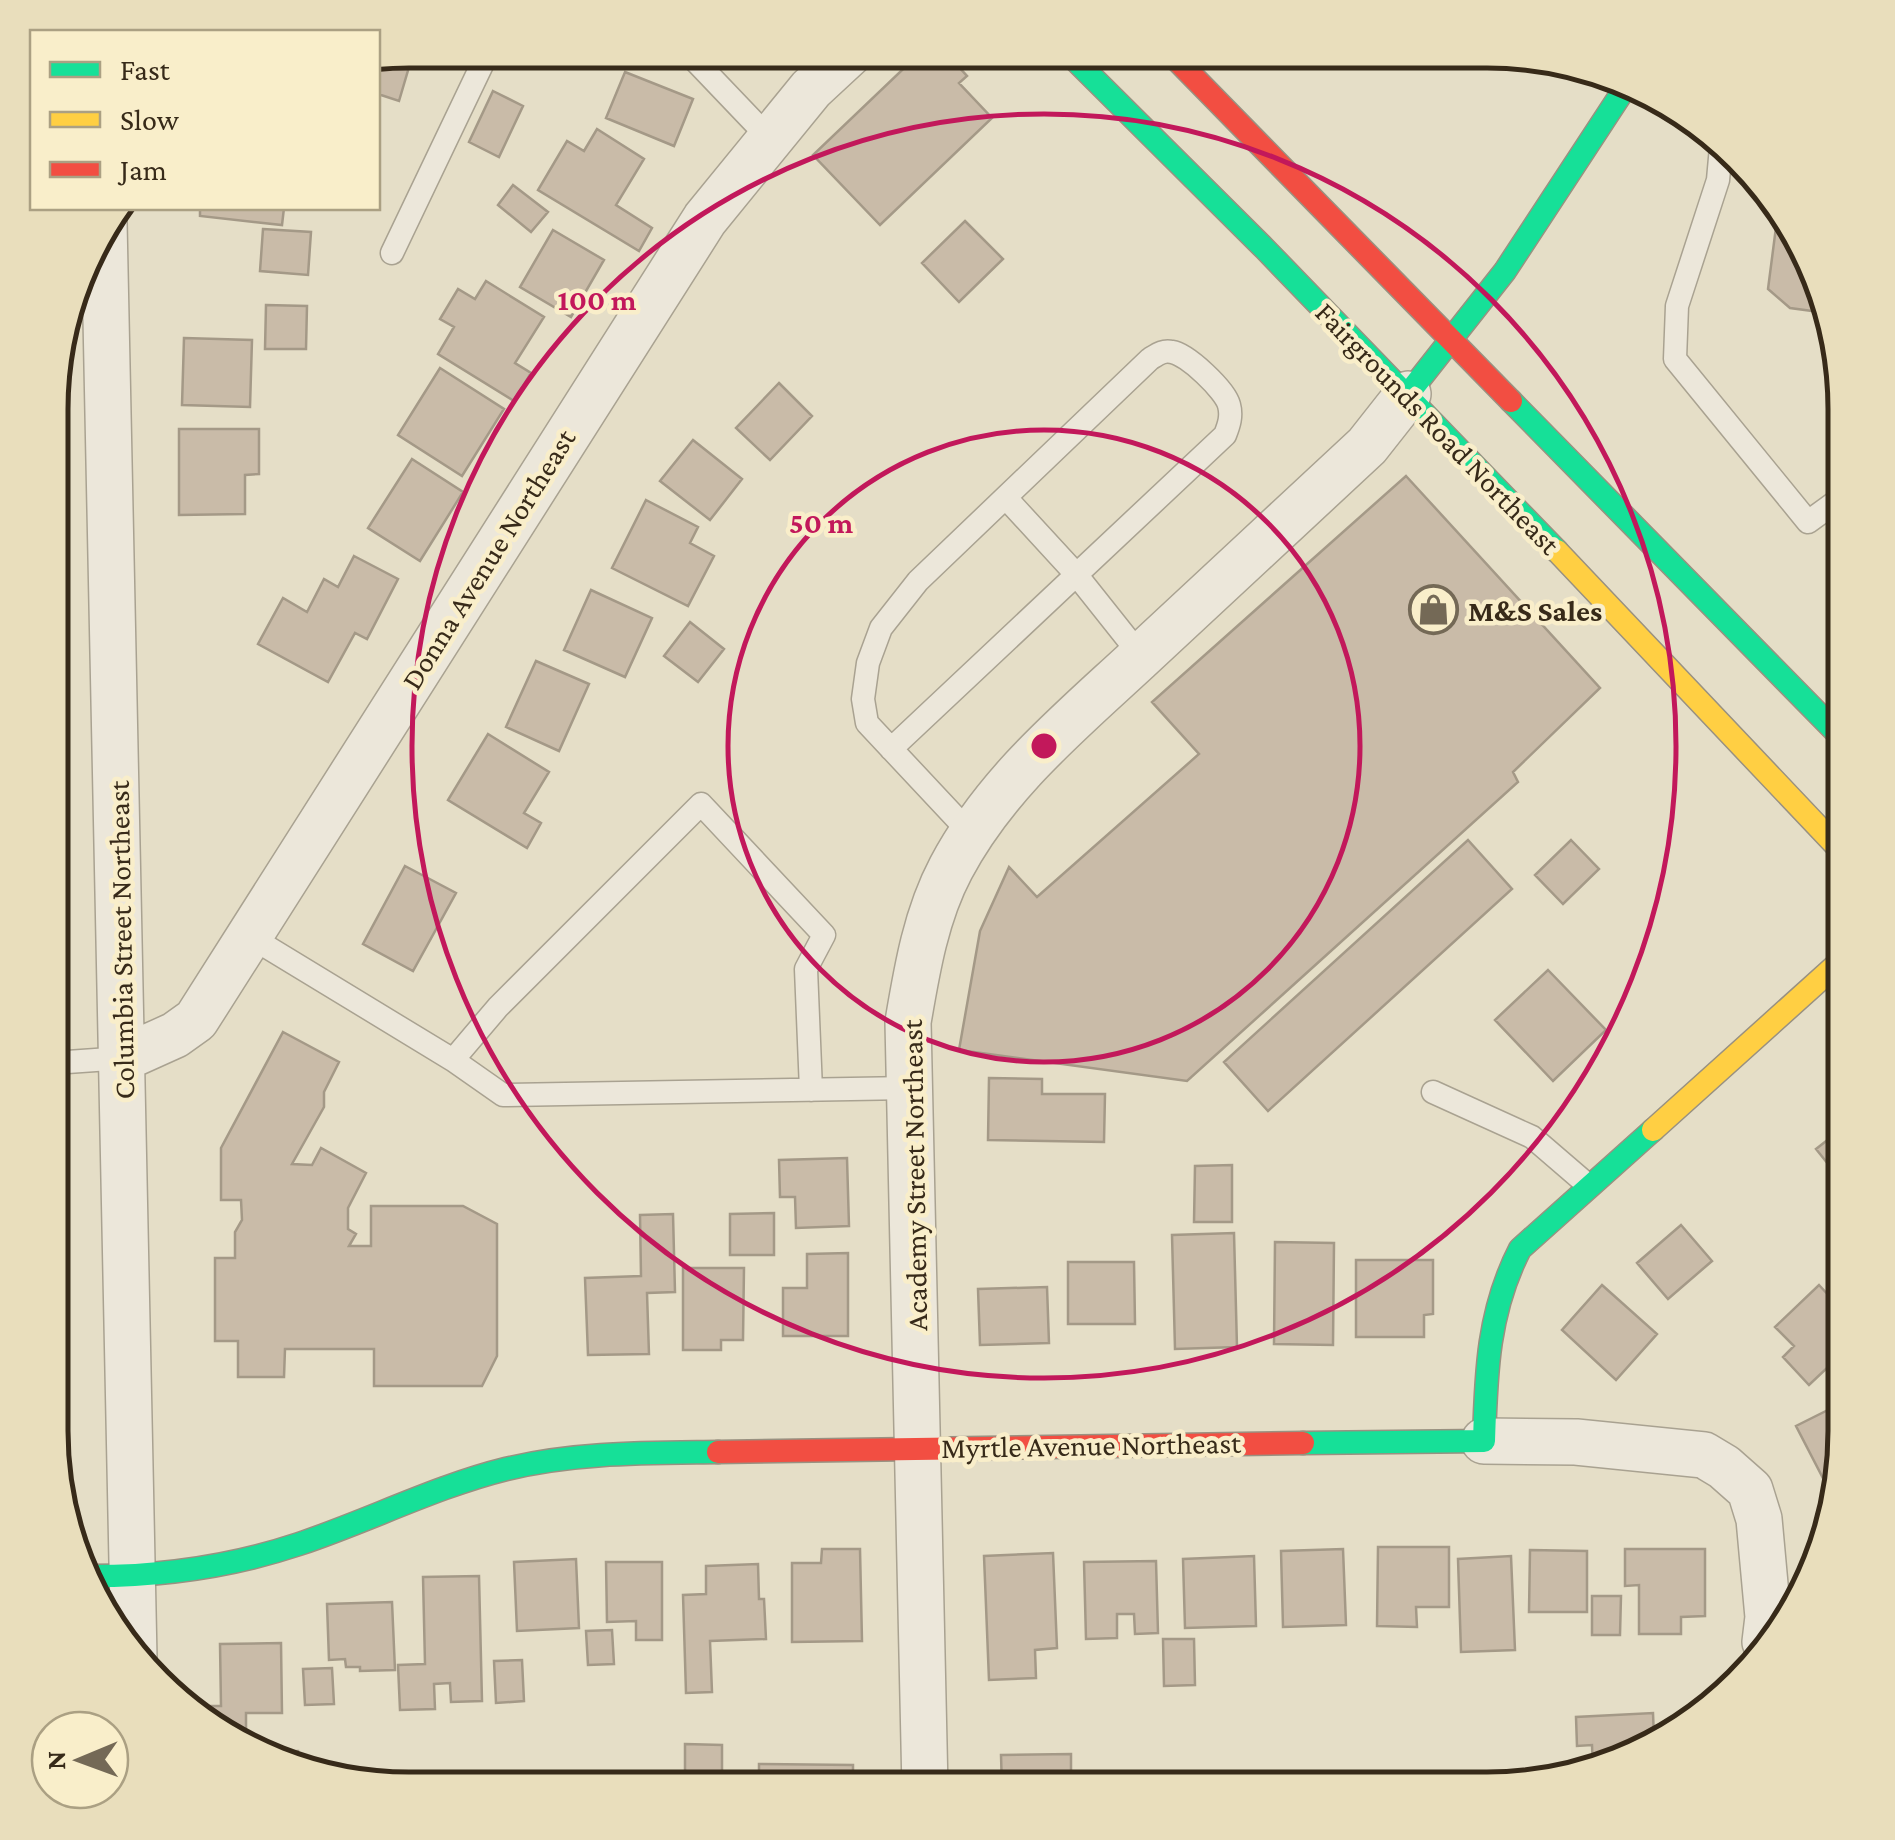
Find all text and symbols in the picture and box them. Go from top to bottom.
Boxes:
legend [30,30,380,210]
text: Fast [120,53,171,86]
text: Slow [120,103,180,136]
text: Jam [117,153,167,186]
text: 100 m [558,283,637,316]
street label: Fairgrounds Road Northeast [1308,295,1568,562]
street label: Donna Avenue Northeast [394,422,582,695]
text: 50 m [789,506,854,539]
shop icon: M&S Sales [1407,584,1459,636]
place label: M&S Sales [1468,594,1602,627]
centre of rings [1026,728,1062,764]
street label: Columbia Street Northeast [102,779,140,1100]
street label: Academy Street Northeast [895,1018,934,1331]
street label: Myrtle Avenue Northeast [941,1426,1242,1465]
north arrow [30,1710,130,1810]
text: N [40,1751,71,1770]

